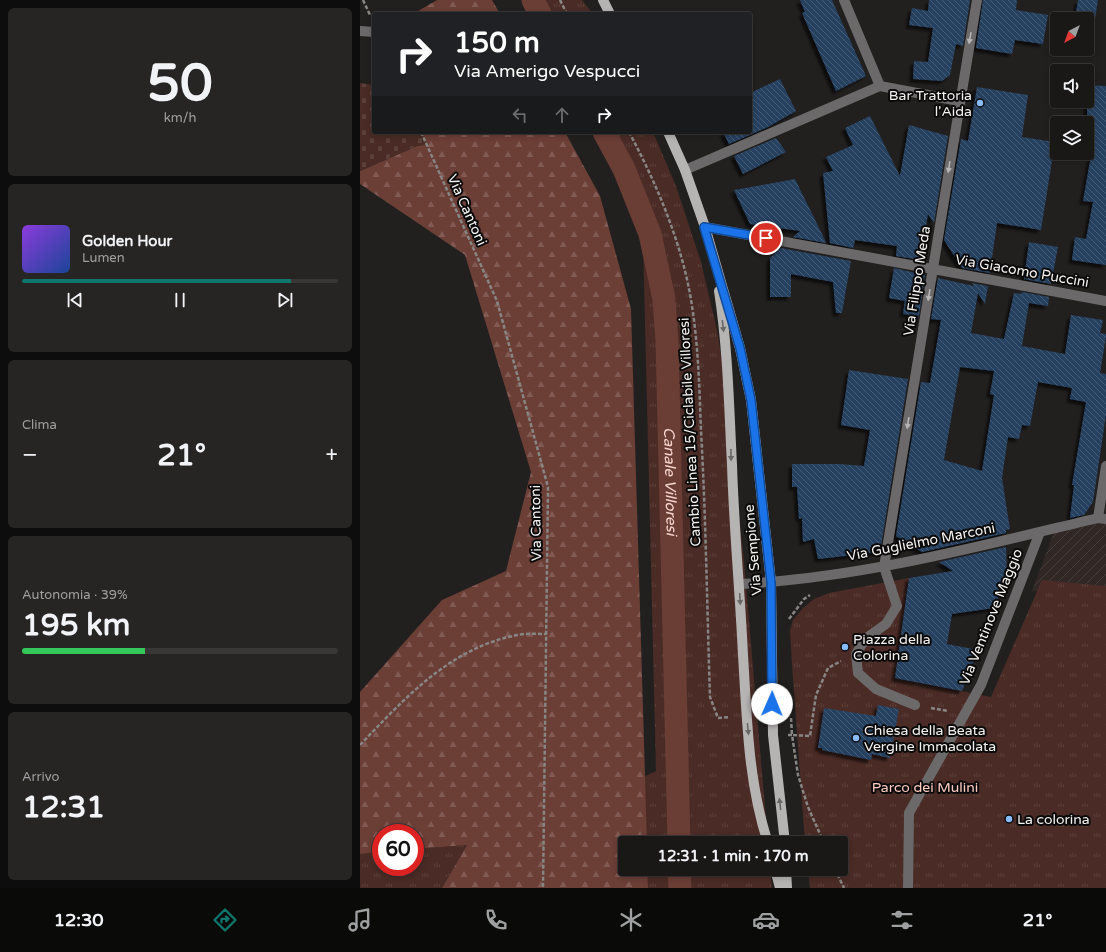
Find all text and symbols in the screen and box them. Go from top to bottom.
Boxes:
north arrow [1050,12,1094,56]
map controls [1050,12,1094,160]
text: 150 m [454,26,540,60]
icon: right [388,28,440,80]
one-way arrow [967,32,973,45]
text: 50 [147,52,213,115]
text: Via Amerigo Vespucci [454,60,640,82]
button: sound [1050,64,1094,108]
place label: Bar Trattoria l'Aida [889,87,972,120]
marker: Bar Trattoria l'Aida [975,98,985,108]
icon: left [509,104,531,126]
icon: ahead [551,104,573,126]
icon: right [593,104,615,126]
text: km/h [164,110,196,126]
button: layers [1050,116,1094,160]
one-way arrow [946,161,952,173]
street label: Via Cantoni [444,172,490,248]
pin [749,221,783,255]
street label: Via Filippo Meda [900,225,934,337]
icon: arrive [755,227,777,249]
text: Golden Hour [82,232,172,250]
text: Lumen [82,250,125,266]
street label: Via Giacomo Puccini [954,251,1090,291]
icon: previous [64,289,86,311]
icon: pause [169,289,191,311]
icon: next [274,289,296,311]
one-way arrow [926,289,932,301]
street label: Cambio Linea 15/Ciclabile Villoresi [676,317,704,547]
one-way arrow [720,320,727,332]
text: Clima [22,417,57,433]
one-way arrow [905,417,911,429]
water label: Canale Villoresi [660,427,681,538]
text: 21° [157,437,206,474]
text: − [22,442,38,468]
text: + [326,442,338,468]
one-way arrow [728,449,735,461]
street label: Via Cantoni [527,485,545,561]
street label: Via Sempione [741,504,765,596]
street label: Via Guglielmo Marconi [846,519,996,565]
street label: Via Ventinove Maggio [956,546,1026,688]
text: Autonomia · 39% [22,587,128,603]
one-way arrow [737,593,743,606]
text: 195 km [22,607,130,644]
place label: Piazza della Colorina [853,631,931,664]
marker: Piazza della Colorina [840,642,850,652]
position arrow [751,683,793,725]
place label: Chiesa della Beata Vergine Immacolata [864,722,996,755]
one-way arrow [745,723,751,735]
marker: Chiesa della Beata Vergine Immacolata [851,733,861,743]
text: Arrivo [22,769,60,785]
park label: Parco dei Mulini [872,779,978,796]
text: 12:31 [22,789,105,826]
one-way arrow [777,798,783,810]
place label: La colorina [1017,811,1090,828]
marker: La colorina [1004,814,1014,824]
speed limit sign: 60 [372,824,424,876]
text: 12:31 · 1 min · 170 m [658,847,808,865]
icon: directions [211,906,239,934]
icon: music [346,906,374,934]
icon: phone [482,906,510,934]
icon: climate [617,906,645,934]
icon: car [752,906,780,934]
icon: filters [888,906,916,934]
text: 12:30 [54,909,104,931]
text: 21° [1023,909,1052,931]

